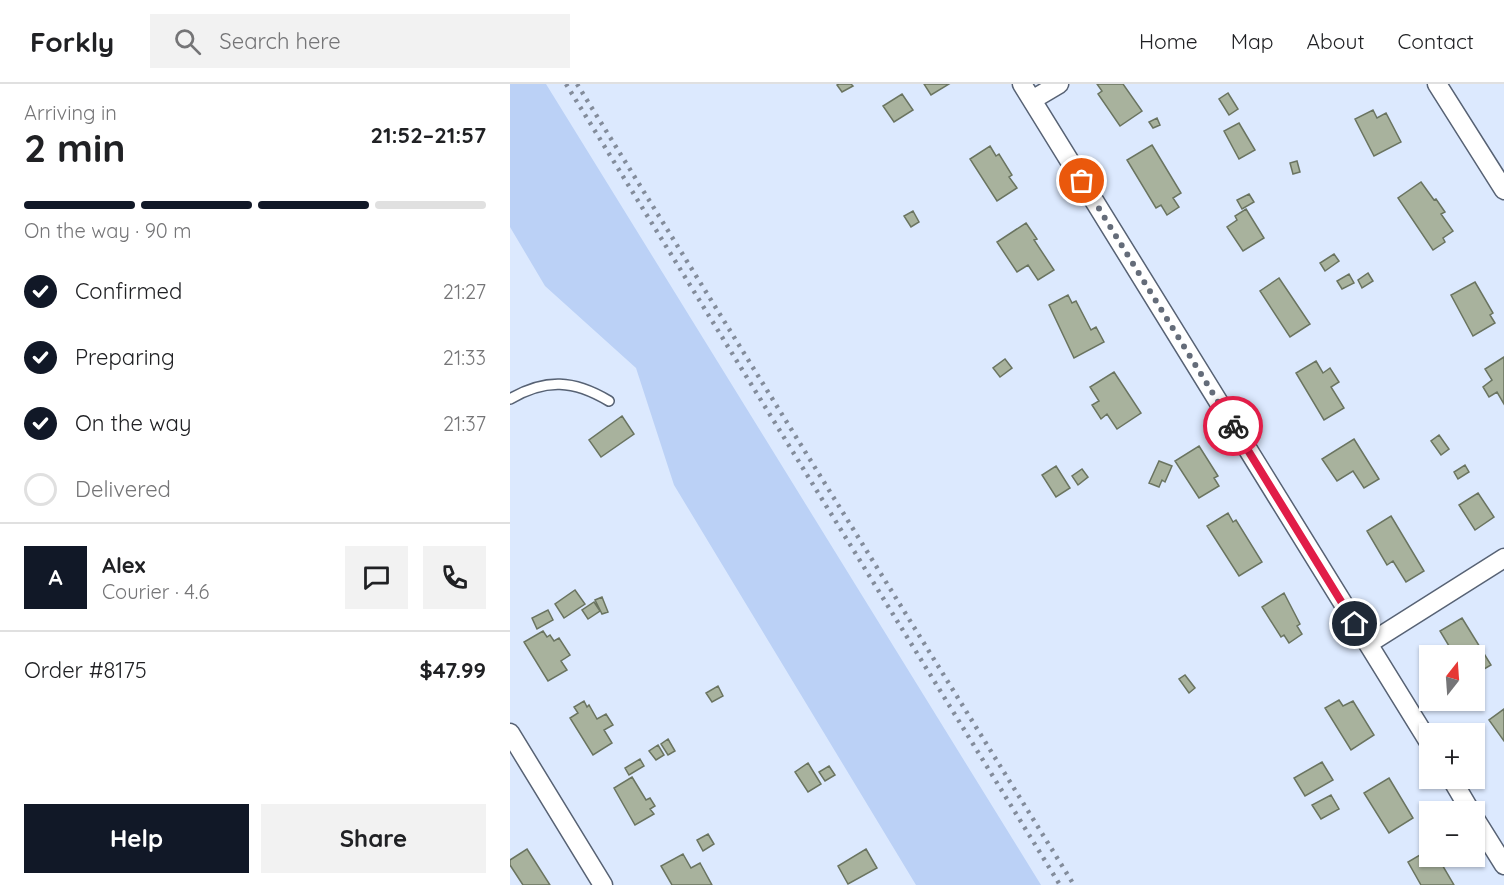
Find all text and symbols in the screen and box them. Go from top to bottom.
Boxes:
search box [150,14,570,68]
text: Forkly [30,24,114,59]
icon: search [171,25,204,58]
text: Search here [219,27,341,55]
text: Home [1139,28,1198,54]
text: Map [1231,28,1274,54]
text: About [1307,28,1365,54]
text: Contact [1398,28,1474,54]
text: Arriving in [24,100,117,125]
text: 21:52–21:57 [371,121,486,149]
text: 2 min [24,123,126,172]
pin [1056,155,1107,206]
icon: bag [1065,164,1098,197]
text: On the way · 90 m [24,218,191,243]
icon: check [24,275,57,308]
text: Confirmed [75,277,182,305]
text: 21:27 [443,279,486,304]
icon: check [24,341,57,374]
text: Preparing [75,343,175,371]
text: 21:33 [443,345,486,370]
courier [1203,396,1263,456]
icon: check [24,407,57,440]
text: On the way [75,409,191,437]
icon: bike [1217,410,1250,443]
text: 21:37 [443,411,486,436]
text: Delivered [75,475,171,503]
button: chat [345,546,408,609]
button: phone [423,546,486,609]
text: Alex [102,551,145,579]
text: A [48,563,63,591]
text: Courier · 4.6 [102,579,209,604]
pin [1329,598,1380,649]
icon: home [1338,607,1371,640]
north arrow [1419,645,1485,711]
map controls [1419,645,1485,867]
text: Order #8175 [24,656,147,684]
text: $47.99 [420,656,486,684]
button: + [1419,723,1485,789]
button: − [1419,801,1485,867]
button: Help [24,804,249,873]
button: Share [261,804,486,873]

